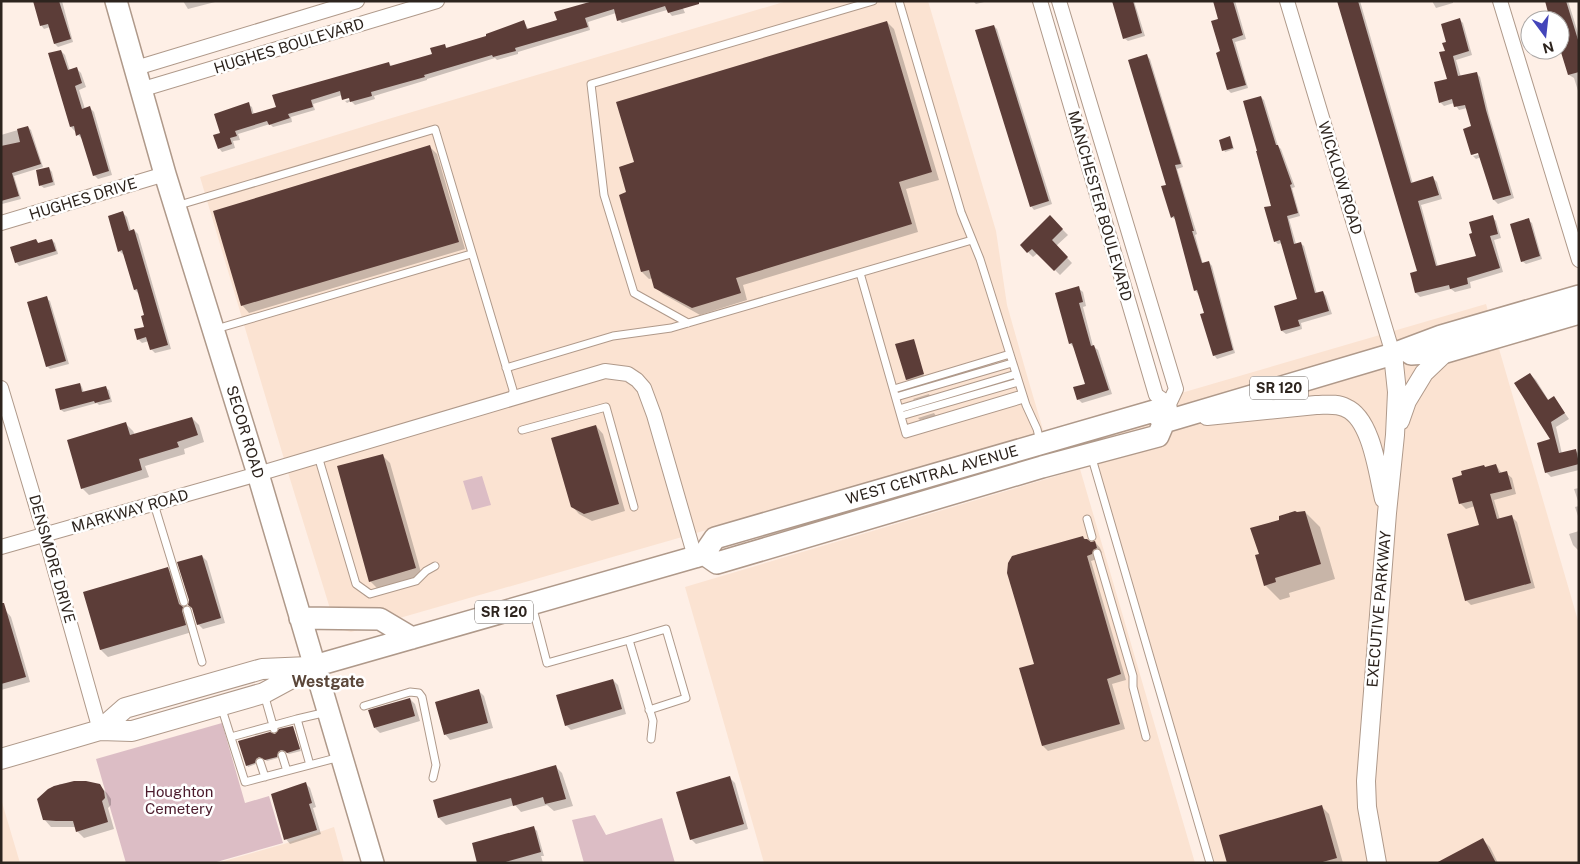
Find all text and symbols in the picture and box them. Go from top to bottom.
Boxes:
north arrow [1520,10,1570,60]
street label: HUGHES BOULEVARD [212,15,366,77]
text: N [1541,38,1556,57]
street label: MANCHESTER BOULEVARD [1065,109,1136,303]
street label: WICKLOW ROAD [1315,119,1366,237]
street label: HUGHES DRIVE [27,174,139,223]
road number: SR 120 [1250,376,1308,399]
street label: SECOR ROAD [223,383,268,480]
street label: WEST CENTRAL AVENUE [844,442,1020,507]
street label: MARKWAY ROAD [70,486,190,535]
street label: DENSMORE DRIVE [26,493,79,625]
street label: EXECUTIVE PARKWAY [1363,530,1394,688]
road number: SR 120 [475,600,533,624]
district label: Westgate [291,672,365,691]
park label: Houghton Cemetery [145,783,213,817]

